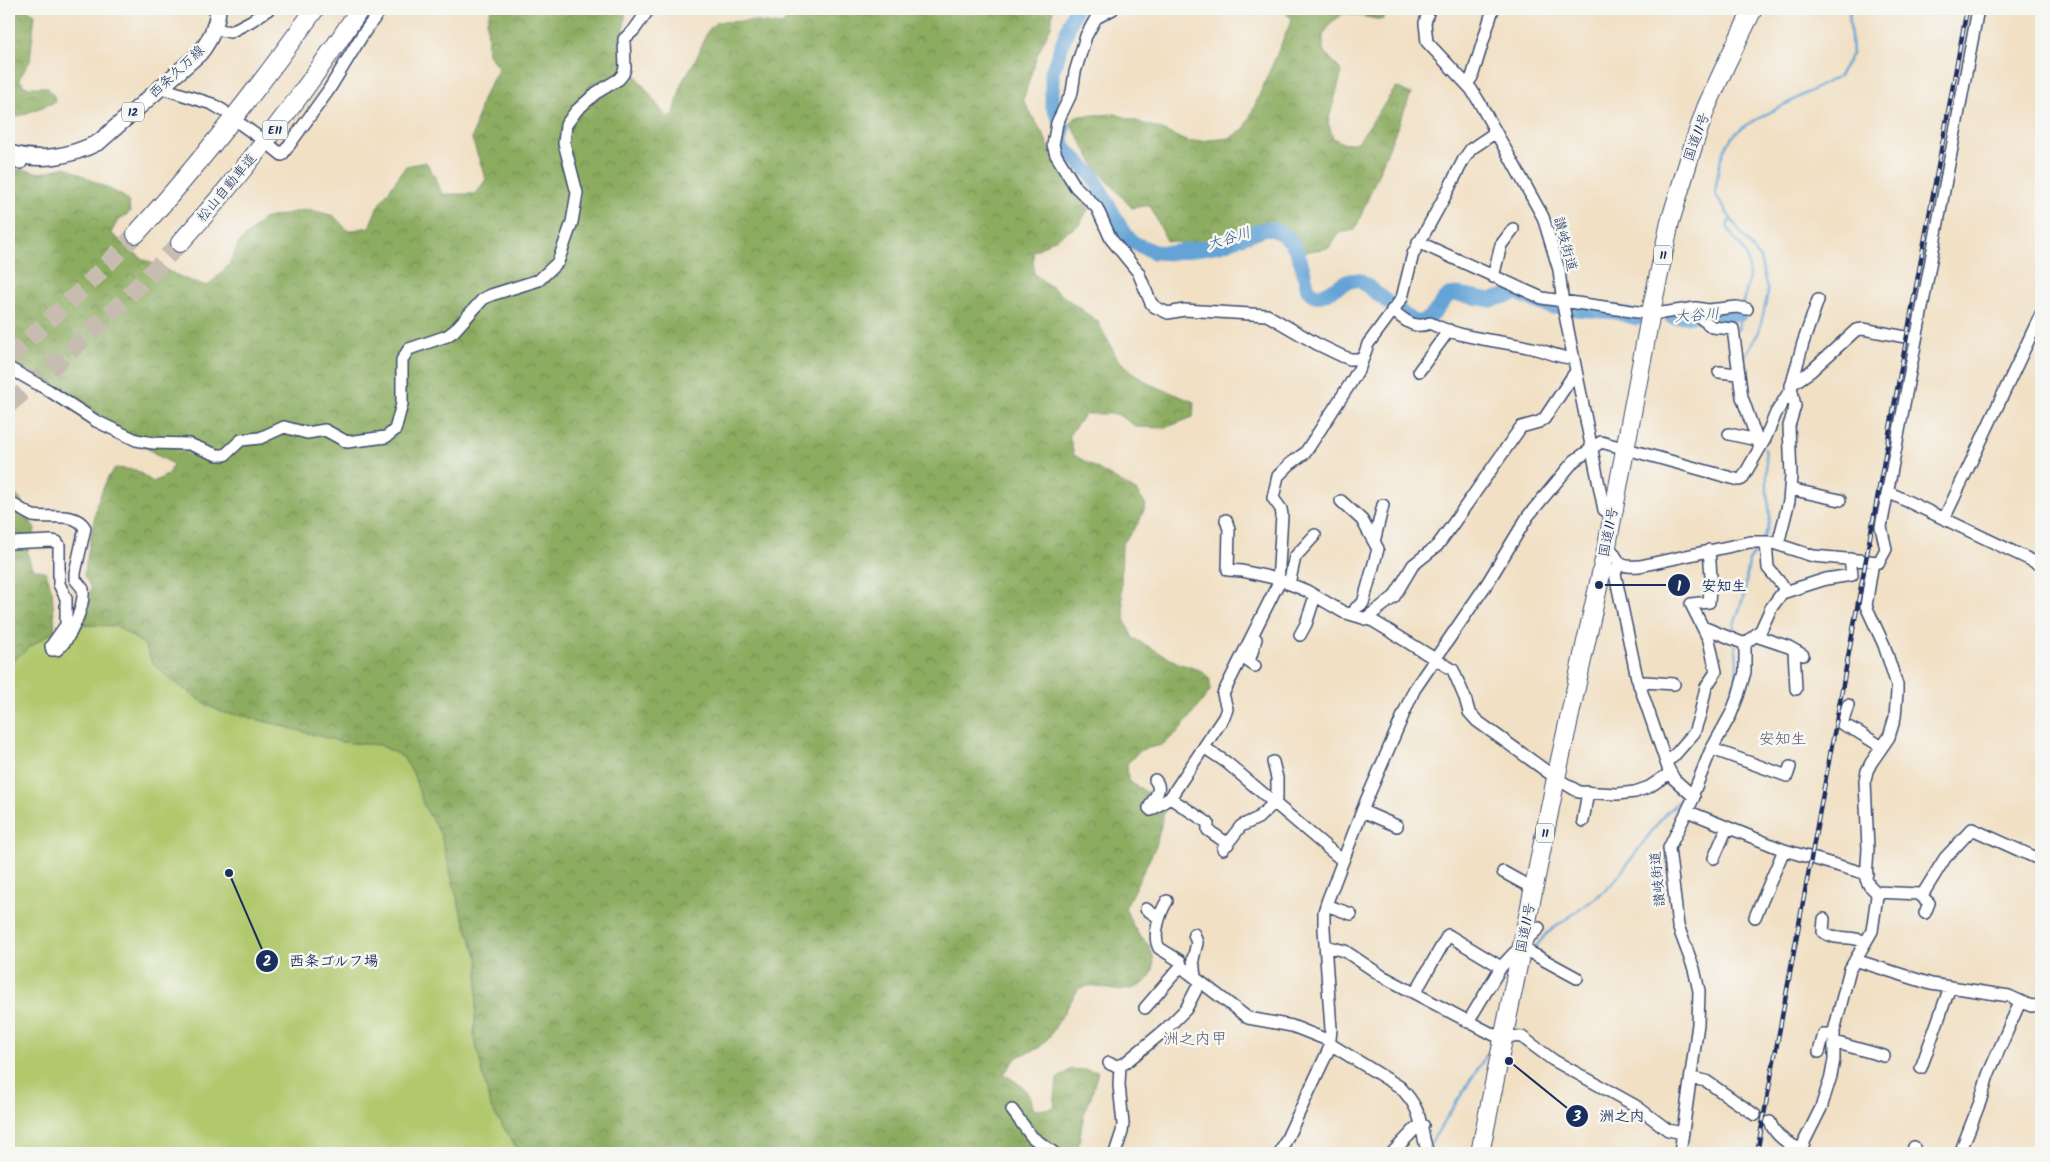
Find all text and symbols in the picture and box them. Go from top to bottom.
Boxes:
street label: 西条久万線 [144,40,210,104]
road number: 12 [122,102,144,121]
street label: 国道11号 [1678,109,1716,165]
road number: E11 [262,120,288,140]
street label: 松山自動車道 [192,149,262,227]
street label: 讃岐街道 [1547,214,1583,274]
water label: 大谷川 [1204,221,1254,257]
road number: 11 [1654,246,1672,264]
water label: 大谷川 [1674,302,1720,330]
street label: 国道11号 [1593,505,1625,559]
callout: 安知生 [1666,570,1756,600]
text: 1 [1677,575,1682,599]
text: 安知生 [1701,575,1747,599]
district label: 安知生 [1759,727,1807,752]
road number: 11 [1536,824,1554,842]
street label: 讃岐街道 [1645,850,1671,908]
street label: 国道11号 [1510,901,1542,955]
callout: 西条ゴルフ場 [254,946,389,976]
text: 2 [263,950,272,974]
text: 西条ゴルフ場 [289,950,379,974]
district label: 洲之内甲 [1163,1027,1227,1052]
callout: 洲之内 [1565,1101,1655,1131]
text: 3 [1572,1105,1581,1129]
text: 洲之内 [1599,1105,1645,1129]

